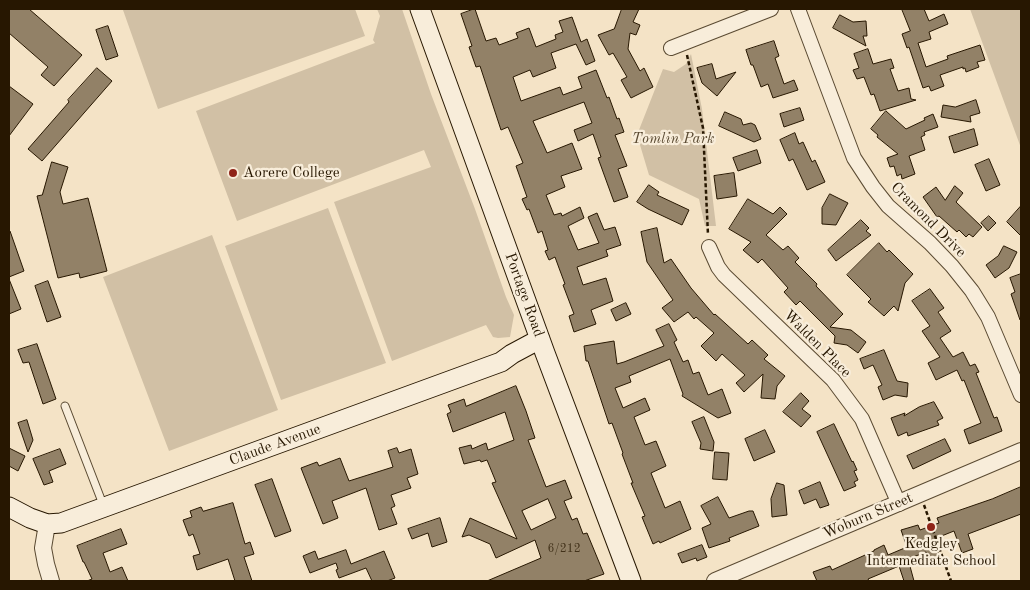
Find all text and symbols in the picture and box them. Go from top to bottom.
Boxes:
park label: Tomlin Park [632,130,714,148]
place label: Aorere College [243,164,340,182]
marker: Aorere College [227,167,239,179]
street label: Cramond Drive [887,179,969,261]
street label: Portage Road [500,250,548,340]
street label: Walden Place [779,306,855,382]
street label: Claude Avenue [227,420,323,470]
street label: Woburn Street [820,489,916,543]
marker: Kedgley Intermediate School [925,521,937,533]
place label: Kedgley Intermediate School [866,535,996,570]
house number: 6/212 [547,542,581,556]

